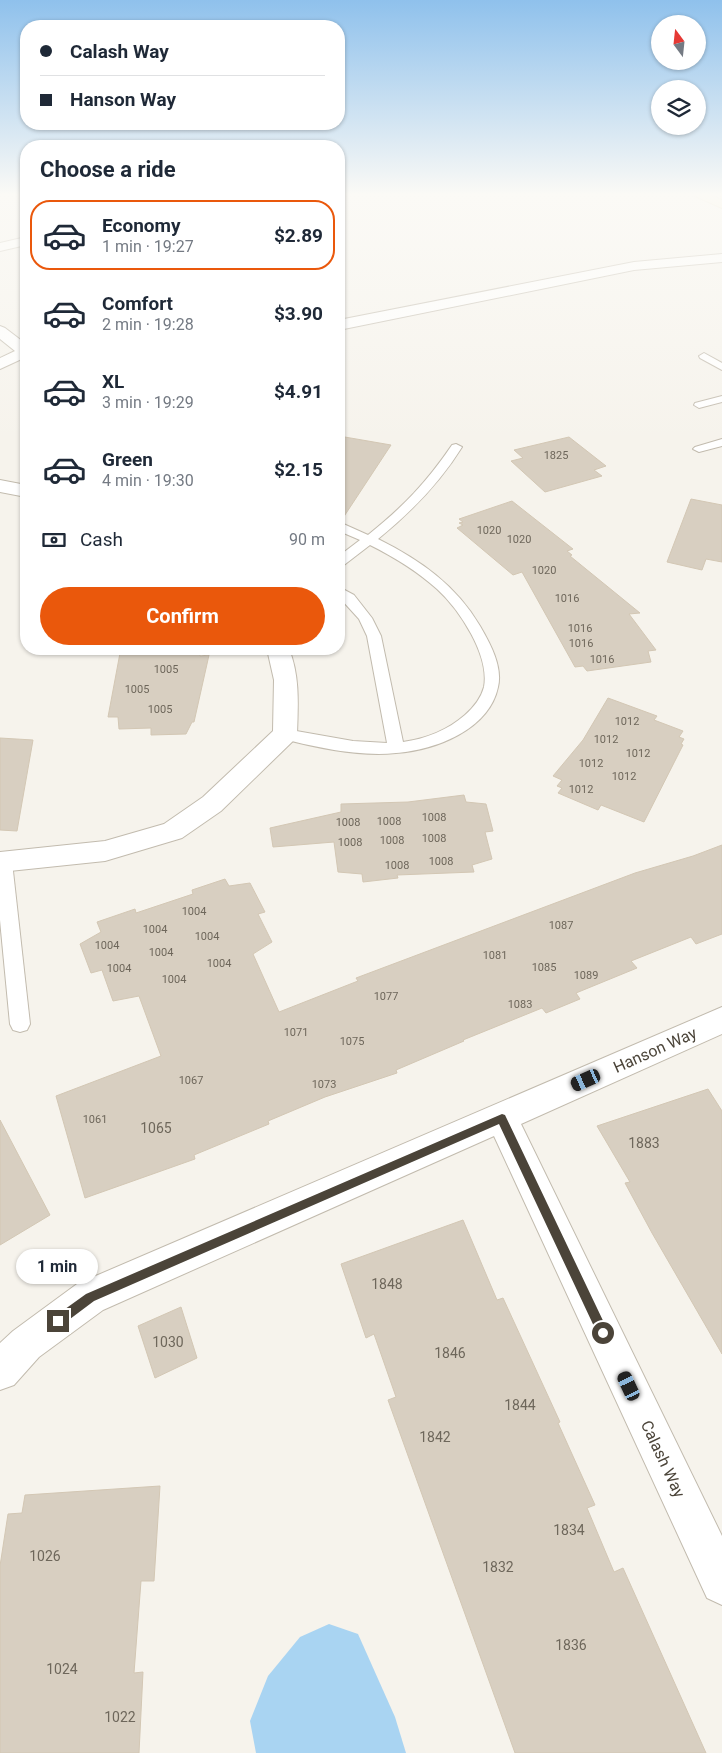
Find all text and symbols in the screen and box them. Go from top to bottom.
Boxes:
north arrow [651,15,706,70]
map controls [651,15,706,135]
text: Calash Way [70,40,169,63]
button: layers [651,80,706,135]
text: Hanson Way [70,88,176,111]
text: Choose a ride [40,157,176,182]
icon: car [42,213,87,258]
text: Economy [102,214,181,237]
text: $2.89 [274,224,323,247]
text: 1 min · 19:27 [102,237,194,256]
icon: car [42,291,87,336]
text: Comfort [102,292,173,315]
text: $3.90 [274,302,323,325]
text: 2 min · 19:28 [102,315,194,334]
icon: car [42,369,87,414]
text: XL [102,370,124,393]
text: $4.91 [274,380,323,403]
text: 3 min · 19:29 [102,393,194,412]
icon: car [42,447,87,492]
text: Green [102,448,153,471]
house number: 1825 [544,449,568,462]
text: $2.15 [274,458,323,481]
text: 4 min · 19:30 [102,471,194,490]
house number: 1020 [477,524,501,537]
icon: cash [40,526,68,554]
text: Cash [80,528,123,551]
text: 90 m [289,530,325,549]
house number: 1020 [507,533,531,546]
house number: 1020 [532,564,556,577]
button: Confirm [40,587,325,645]
house number: 1016 [555,592,579,605]
house number: 1016 [568,622,592,635]
house number: 1016 [569,637,593,650]
house number: 1016 [590,653,614,666]
house number: 1005 [154,663,178,676]
house number: 1005 [125,683,149,696]
house number: 1005 [148,703,172,716]
house number: 1012 [615,715,639,728]
house number: 1012 [594,733,618,746]
house number: 1012 [626,747,650,760]
house number: 1012 [579,757,603,770]
house number: 1012 [612,770,636,783]
house number: 1012 [569,783,593,796]
house number: 1008 [422,811,446,824]
house number: 1008 [377,815,401,828]
house number: 1008 [336,816,360,829]
house number: 1008 [422,832,446,845]
house number: 1008 [380,834,404,847]
house number: 1008 [338,836,362,849]
house number: 1008 [429,855,453,868]
house number: 1008 [385,859,409,872]
house number: 1004 [182,905,206,918]
house number: 1087 [549,919,573,932]
house number: 1004 [143,923,167,936]
house number: 1004 [195,930,219,943]
house number: 1004 [95,939,119,952]
house number: 1004 [149,946,173,959]
house number: 1081 [483,949,507,962]
house number: 1004 [207,957,231,970]
house number: 1085 [532,961,556,974]
house number: 1004 [107,962,131,975]
house number: 1089 [574,969,598,982]
house number: 1004 [162,973,186,986]
house number: 1077 [374,990,398,1003]
house number: 1083 [508,998,532,1011]
street label: Hanson Way [610,1023,700,1077]
house number: 1071 [284,1026,308,1039]
house number: 1075 [340,1035,364,1048]
car [569,1067,602,1093]
house number: 1067 [179,1074,203,1087]
house number: 1073 [312,1078,336,1091]
house number: 1061 [83,1113,107,1126]
house number: 1065 [140,1120,172,1136]
house number: 1883 [628,1135,660,1151]
callout: 1 min [17,1248,99,1284]
text: 1 min [37,1257,77,1276]
house number: 1848 [371,1276,403,1292]
route end [47,1310,69,1332]
route start [592,1322,614,1344]
house number: 1030 [152,1334,184,1350]
house number: 1846 [434,1345,466,1361]
car [615,1369,642,1403]
house number: 1844 [504,1397,536,1413]
street label: Calash Way [637,1417,689,1501]
house number: 1842 [419,1429,451,1445]
house number: 1834 [553,1522,585,1538]
house number: 1026 [29,1548,61,1564]
house number: 1832 [482,1559,514,1575]
house number: 1836 [555,1637,587,1653]
house number: 1024 [46,1661,78,1677]
house number: 1022 [104,1709,136,1725]

